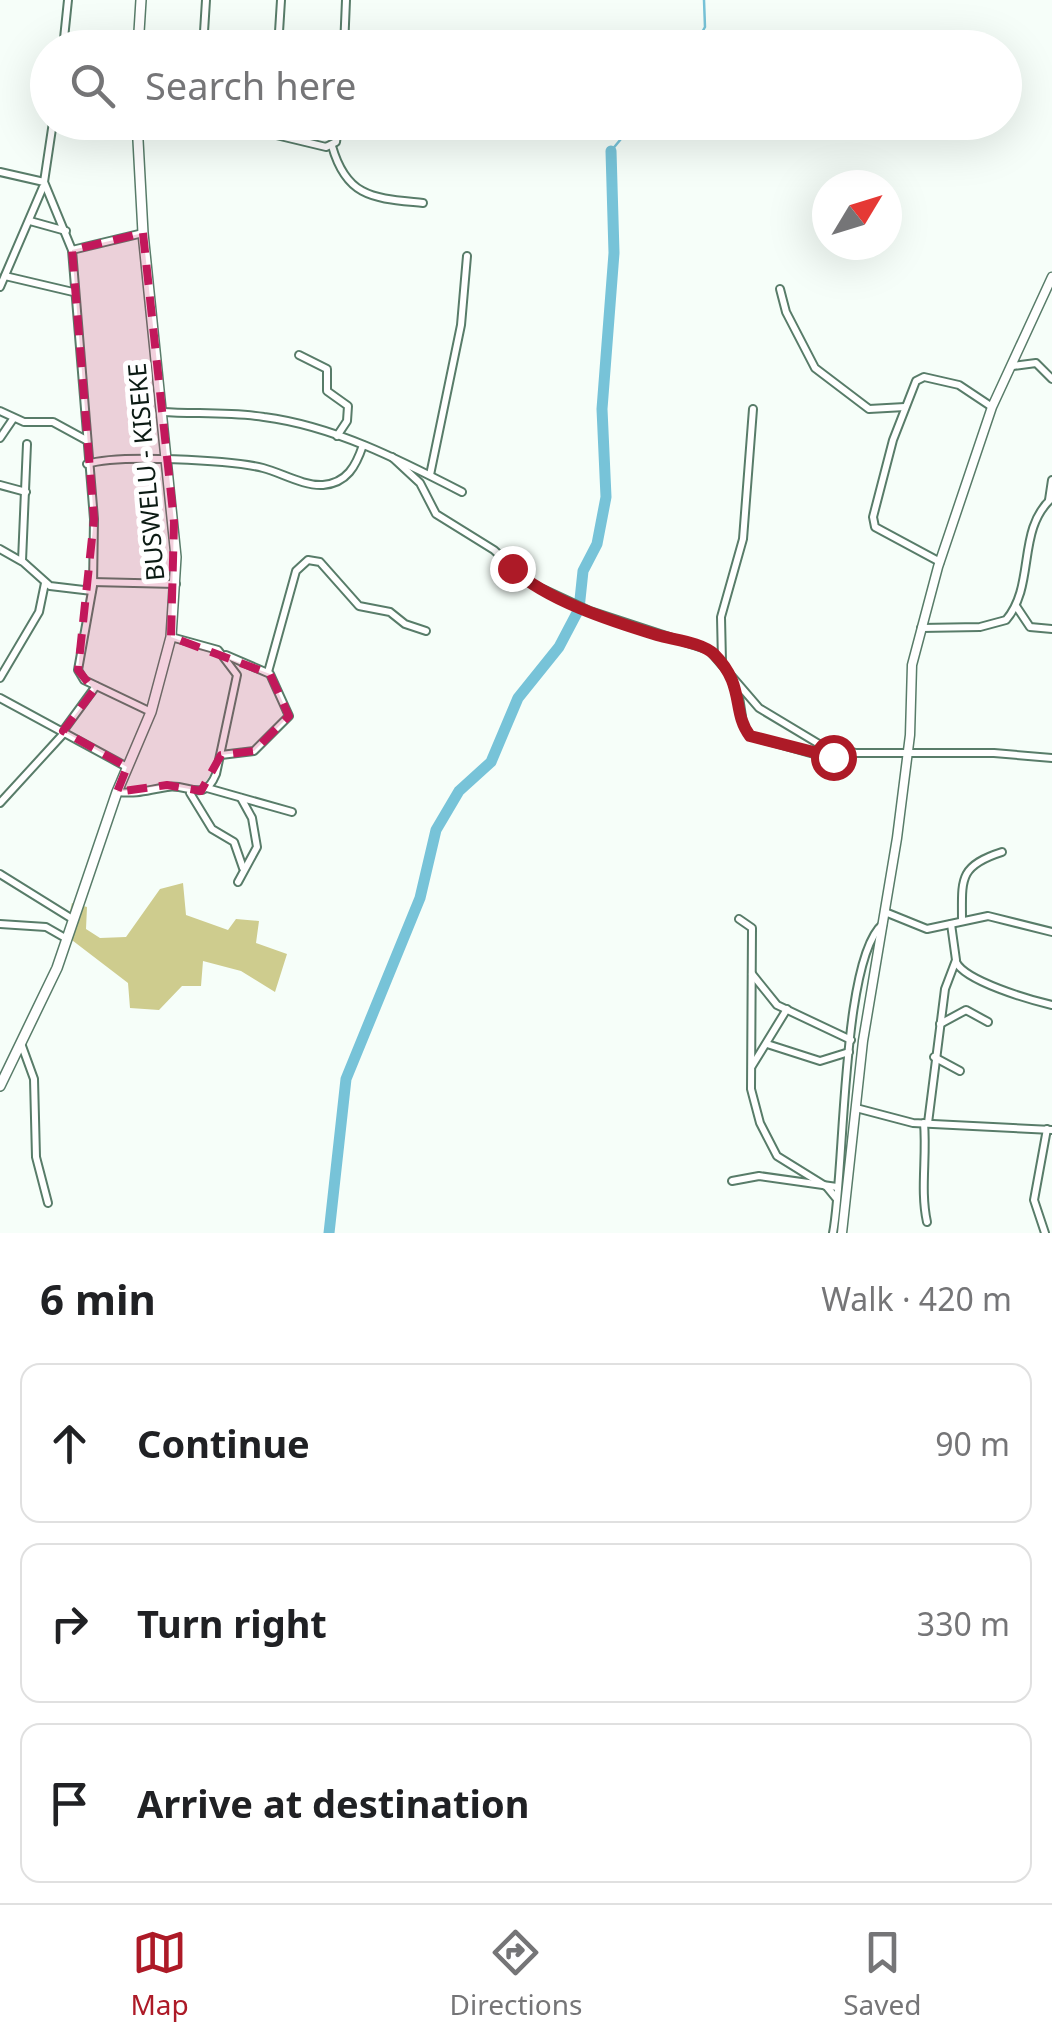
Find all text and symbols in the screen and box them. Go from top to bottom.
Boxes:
search box [30,30,1022,140]
icon: search [65,58,120,113]
text: Search here [145,59,356,111]
north arrow [812,170,902,260]
street label: BUSWELU - KISEKE [119,362,171,582]
route end [490,546,536,592]
route start [811,735,857,781]
text: 6 min [40,1270,156,1327]
text: Walk · 420 m [821,1277,1012,1320]
icon: ahead [42,1416,97,1471]
text: Continue [137,1417,310,1469]
text: 90 m [935,1422,1010,1465]
icon: right [42,1596,97,1651]
text: Turn right [137,1597,327,1649]
text: 330 m [917,1602,1010,1645]
icon: arrive [42,1776,97,1831]
text: Arrive at destination [137,1777,529,1829]
tab: Map [130,1925,189,2023]
tab: Directions [450,1925,582,2023]
tab: Saved [843,1925,922,2023]

